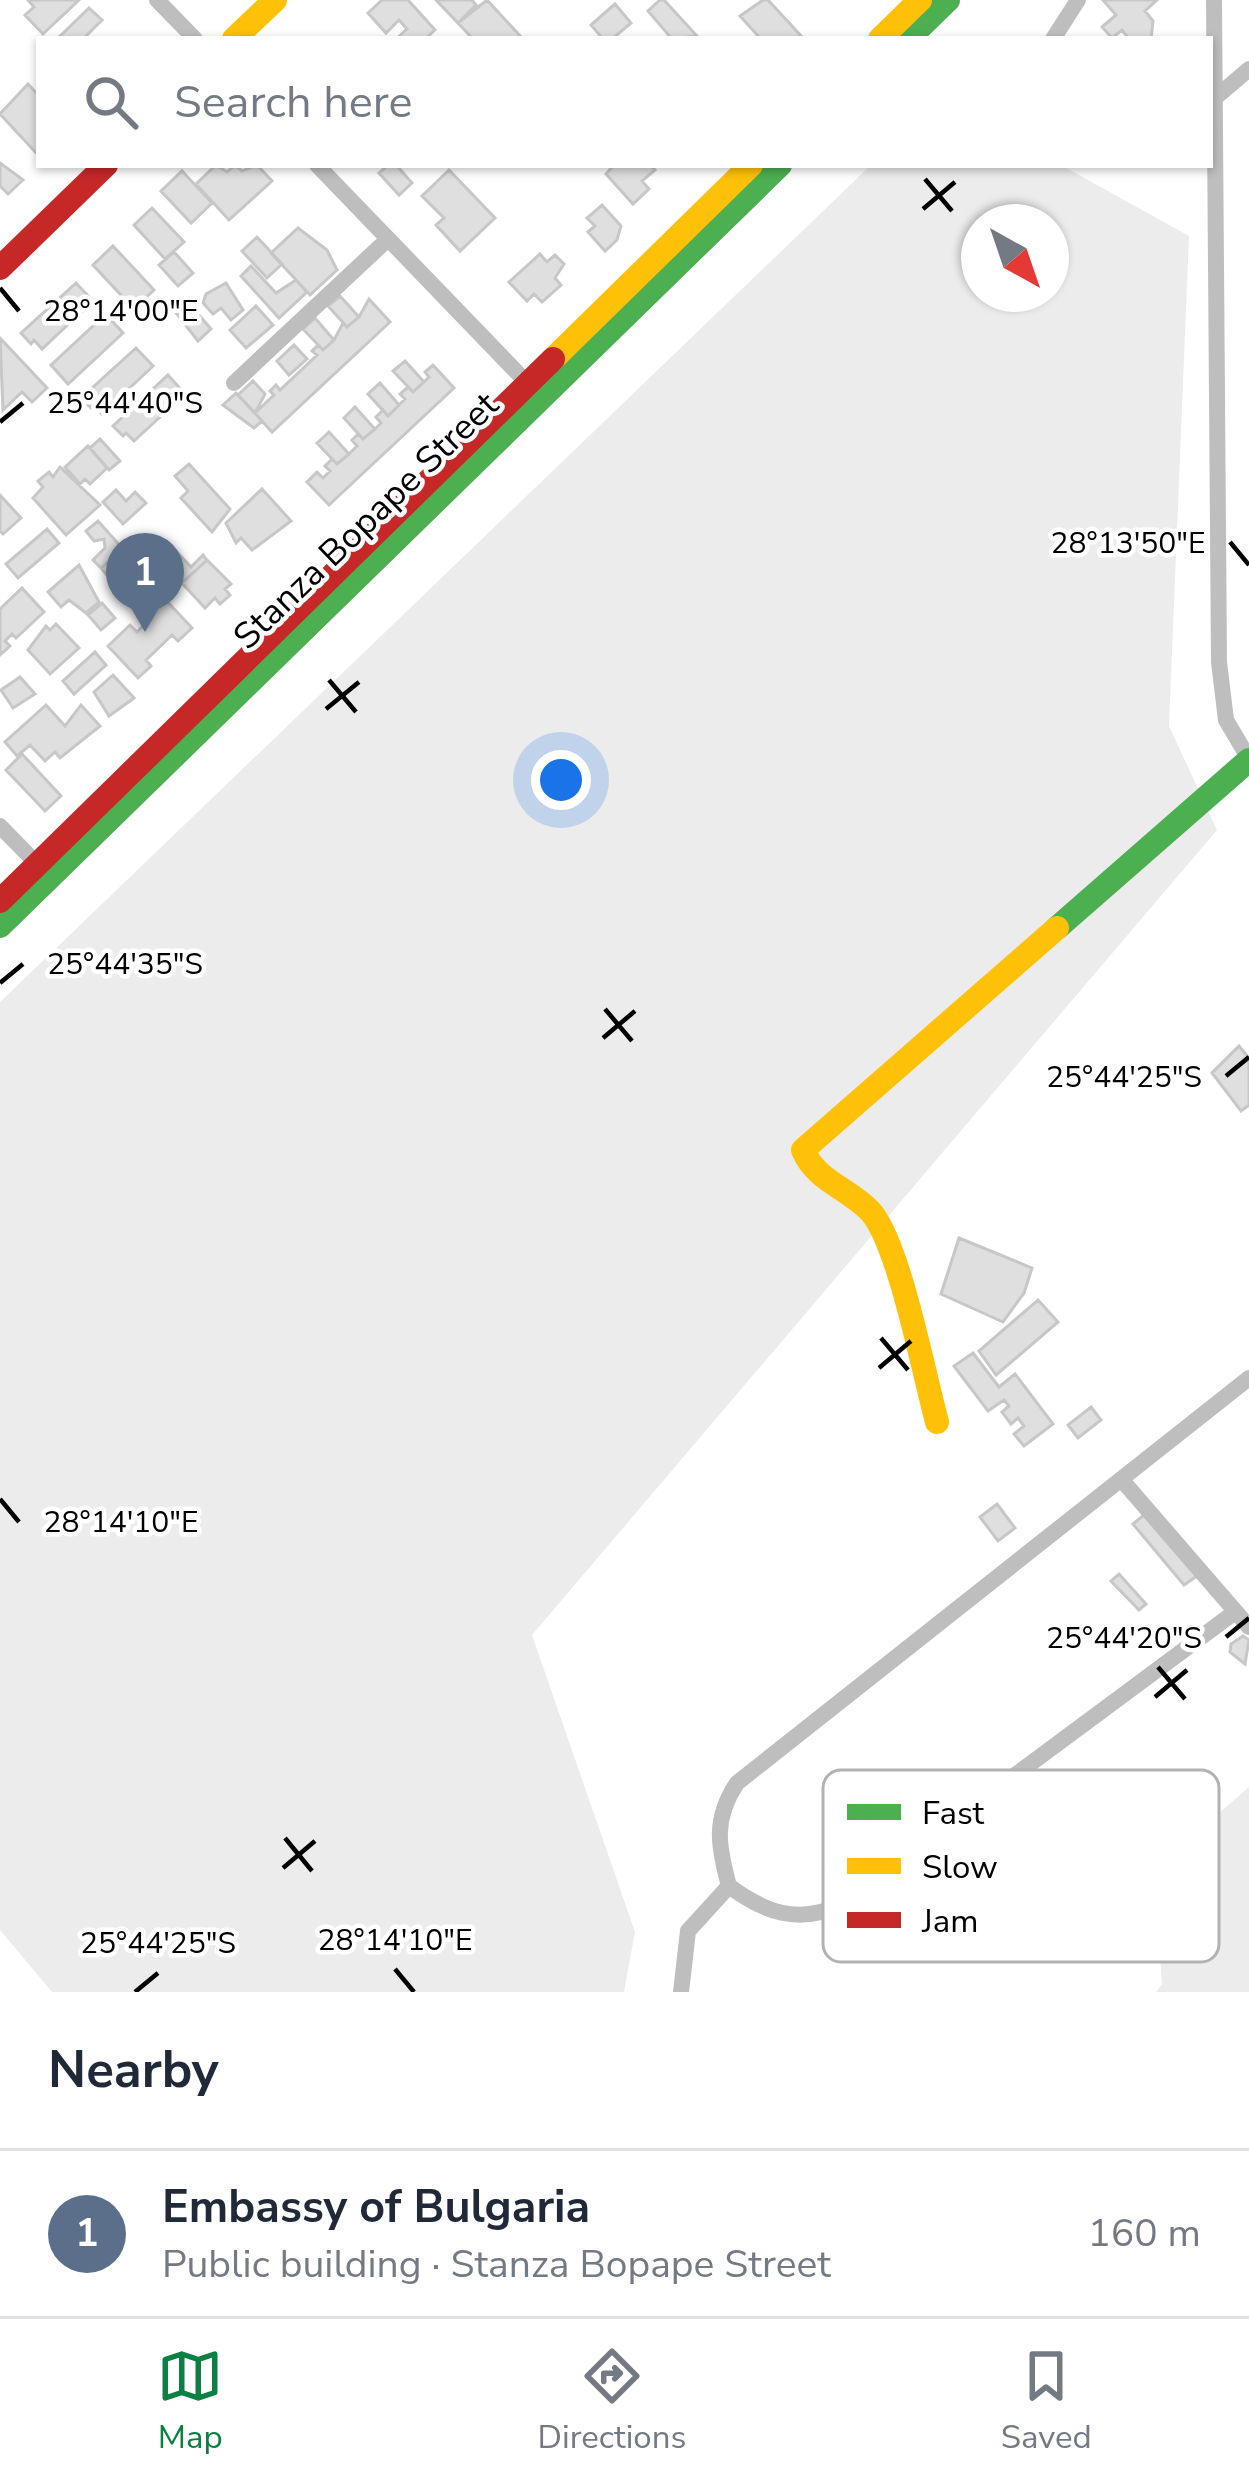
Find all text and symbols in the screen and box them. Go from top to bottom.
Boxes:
search box [36,36,1213,168]
icon: search [78,69,144,135]
text: Search here [174,72,413,133]
north arrow [961,204,1069,312]
text: 28°14'00"E [44,291,198,332]
street label: Stanza Bopape Street [223,381,510,661]
text: 25°44'40"S [47,383,203,424]
text: 28°13'50"E [1051,523,1205,564]
pin: 1 [106,533,184,632]
your location [531,750,591,810]
text: 25°44'35"S [47,944,203,985]
text: 25°44'25"S [1046,1057,1202,1098]
text: 28°14'10"E [44,1502,198,1543]
text: 25°44'20"S [1046,1618,1202,1659]
legend [823,1770,1219,1962]
text: Fast [922,1791,985,1836]
text: Slow [922,1845,998,1890]
text: Jam [921,1899,978,1944]
text: 28°14'10"E [318,1920,472,1961]
text: 25°44'25"S [80,1923,236,1964]
text: Nearby [48,2035,219,2105]
text: Embassy of Bulgaria [162,2177,590,2238]
text: 1 [75,2207,99,2260]
text: 160 m [1087,2207,1201,2260]
text: Public building · Stanza Bopape Street [162,2238,831,2291]
tab: Map [157,2343,223,2460]
tab: Directions [538,2343,686,2460]
tab: Saved [1001,2343,1092,2460]

